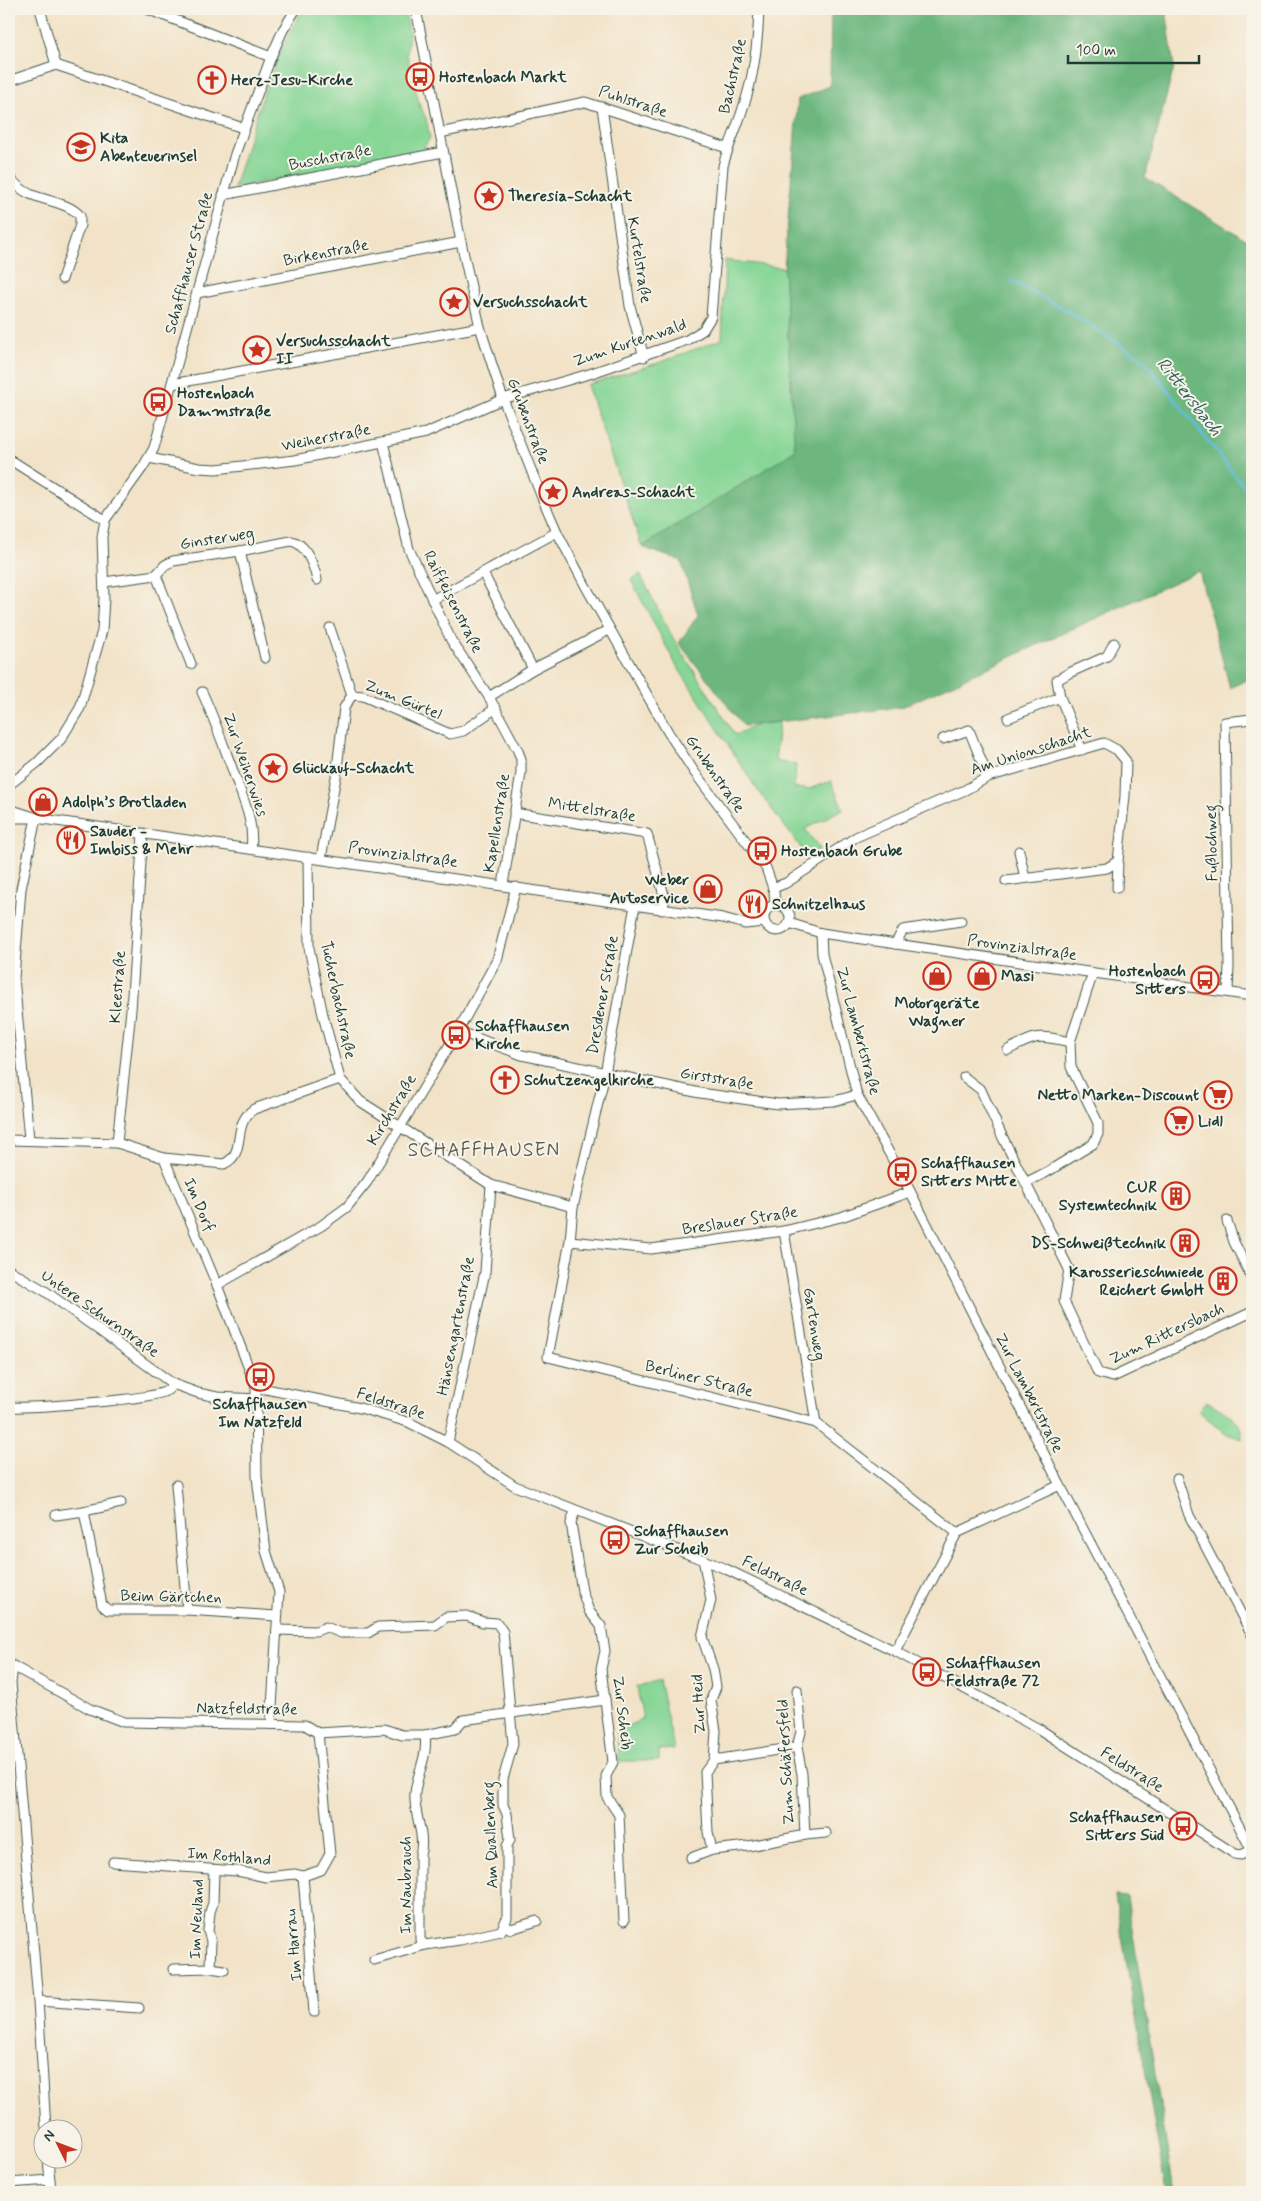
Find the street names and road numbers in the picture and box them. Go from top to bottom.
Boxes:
street label: Bachstraße [714,36,752,116]
street label: Puhlstraße [596,81,670,123]
street label: Buschstraße [287,140,373,176]
street label: Schaffhauser Straße [160,189,218,337]
street label: Kurtelstraße [622,215,656,305]
street label: Birkenstraße [282,234,370,272]
street label: Zum Kurtenwald [571,314,689,372]
street label: Grubenstraße [502,375,554,467]
street label: Weiherstraße [280,419,372,457]
street label: Ginsterweg [178,523,256,556]
street label: Raiffeisenstraße [418,547,488,657]
street label: Zum Gürtel [361,675,445,725]
street label: Zur Weiherwies [217,710,273,820]
street label: Am Unionschacht [968,721,1095,780]
street label: Grubenstraße [680,731,750,817]
street label: Kapellenstraße [479,772,515,874]
street label: Mittelstraße [547,793,638,827]
street label: Fußlochweg [1201,804,1224,882]
street label: Provinzialstraße [347,837,459,873]
street label: Provinzialstraße [966,930,1078,966]
street label: Dresdener Straße [582,934,624,1056]
street label: Tucherbachstraße [315,939,361,1061]
street label: Kleestraße [105,950,131,1024]
street label: Zur Lambertstraße [831,965,885,1097]
street label: Girststraße [679,1063,756,1095]
street label: Kirchstraße [362,1070,422,1150]
street label: Im Dorf [178,1175,220,1235]
street label: Breslauer Straße [681,1201,799,1241]
street label: Hänsengartenstraße [432,1255,480,1397]
street label: Untere Schurnstraße [37,1265,163,1363]
street label: Gartenweg [797,1286,830,1362]
street label: Zum Rittersbach [1106,1298,1228,1370]
street label: Zur Lambertstraße [990,1330,1068,1457]
street label: Berliner Straße [643,1355,755,1403]
street label: Feldstraße [354,1383,428,1425]
street label: Feldstraße [738,1551,812,1601]
street label: Beim Gärtchen [120,1586,222,1608]
street label: Zur Heid [687,1674,711,1734]
street label: Zur Scheib [607,1675,637,1751]
street label: Natzfeldstraße [196,1698,298,1720]
street label: Zum Schäfersfeld [772,1699,800,1825]
street label: Feldstraße [1096,1742,1168,1798]
street label: Am Quallenberg [479,1781,504,1889]
street label: Im Naubrauch [396,1836,417,1934]
street label: Im Rothland [186,1843,272,1871]
street label: Im Neuland [185,1879,209,1959]
street label: Im Harrau [280,1908,308,1982]

